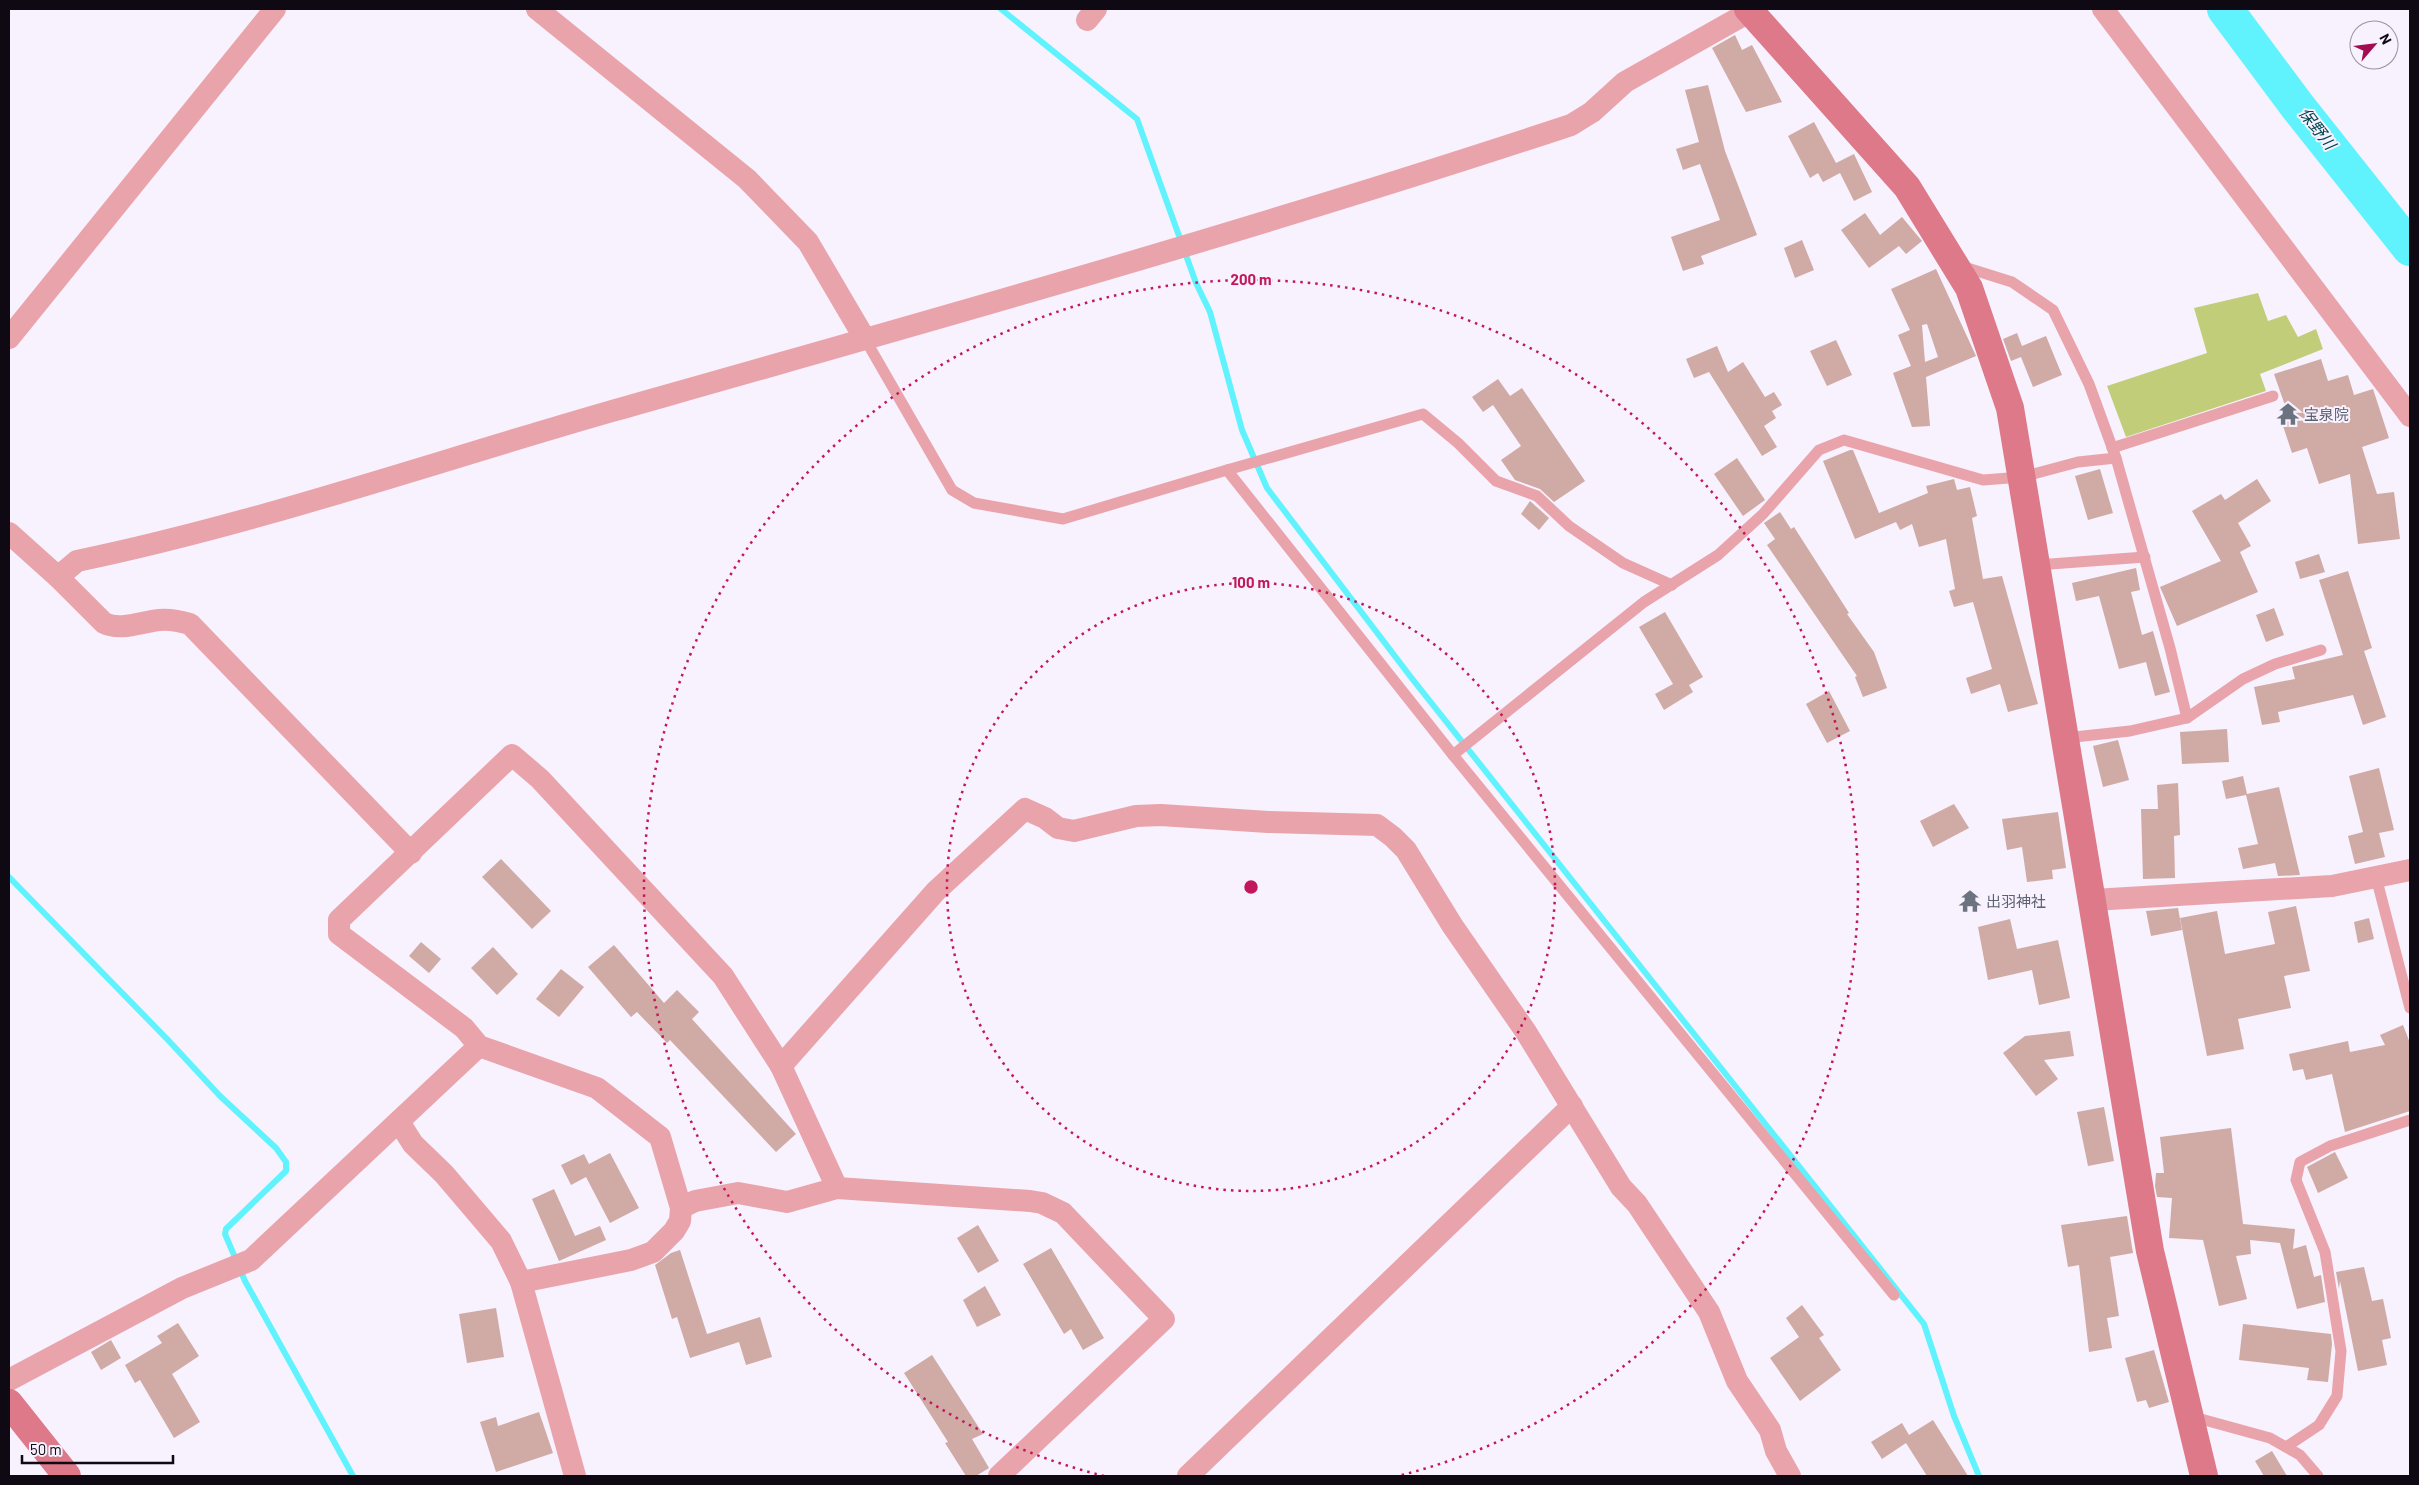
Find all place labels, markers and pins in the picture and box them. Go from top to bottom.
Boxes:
temple icon: 宝泉院 [2275,401,2301,427]
place label: 宝泉院 [2304,405,2349,423]
centre of rings [1242,878,1260,896]
temple icon: 出羽神社 [1957,888,1983,914]
place label: 出羽神社 [1986,892,2046,910]

